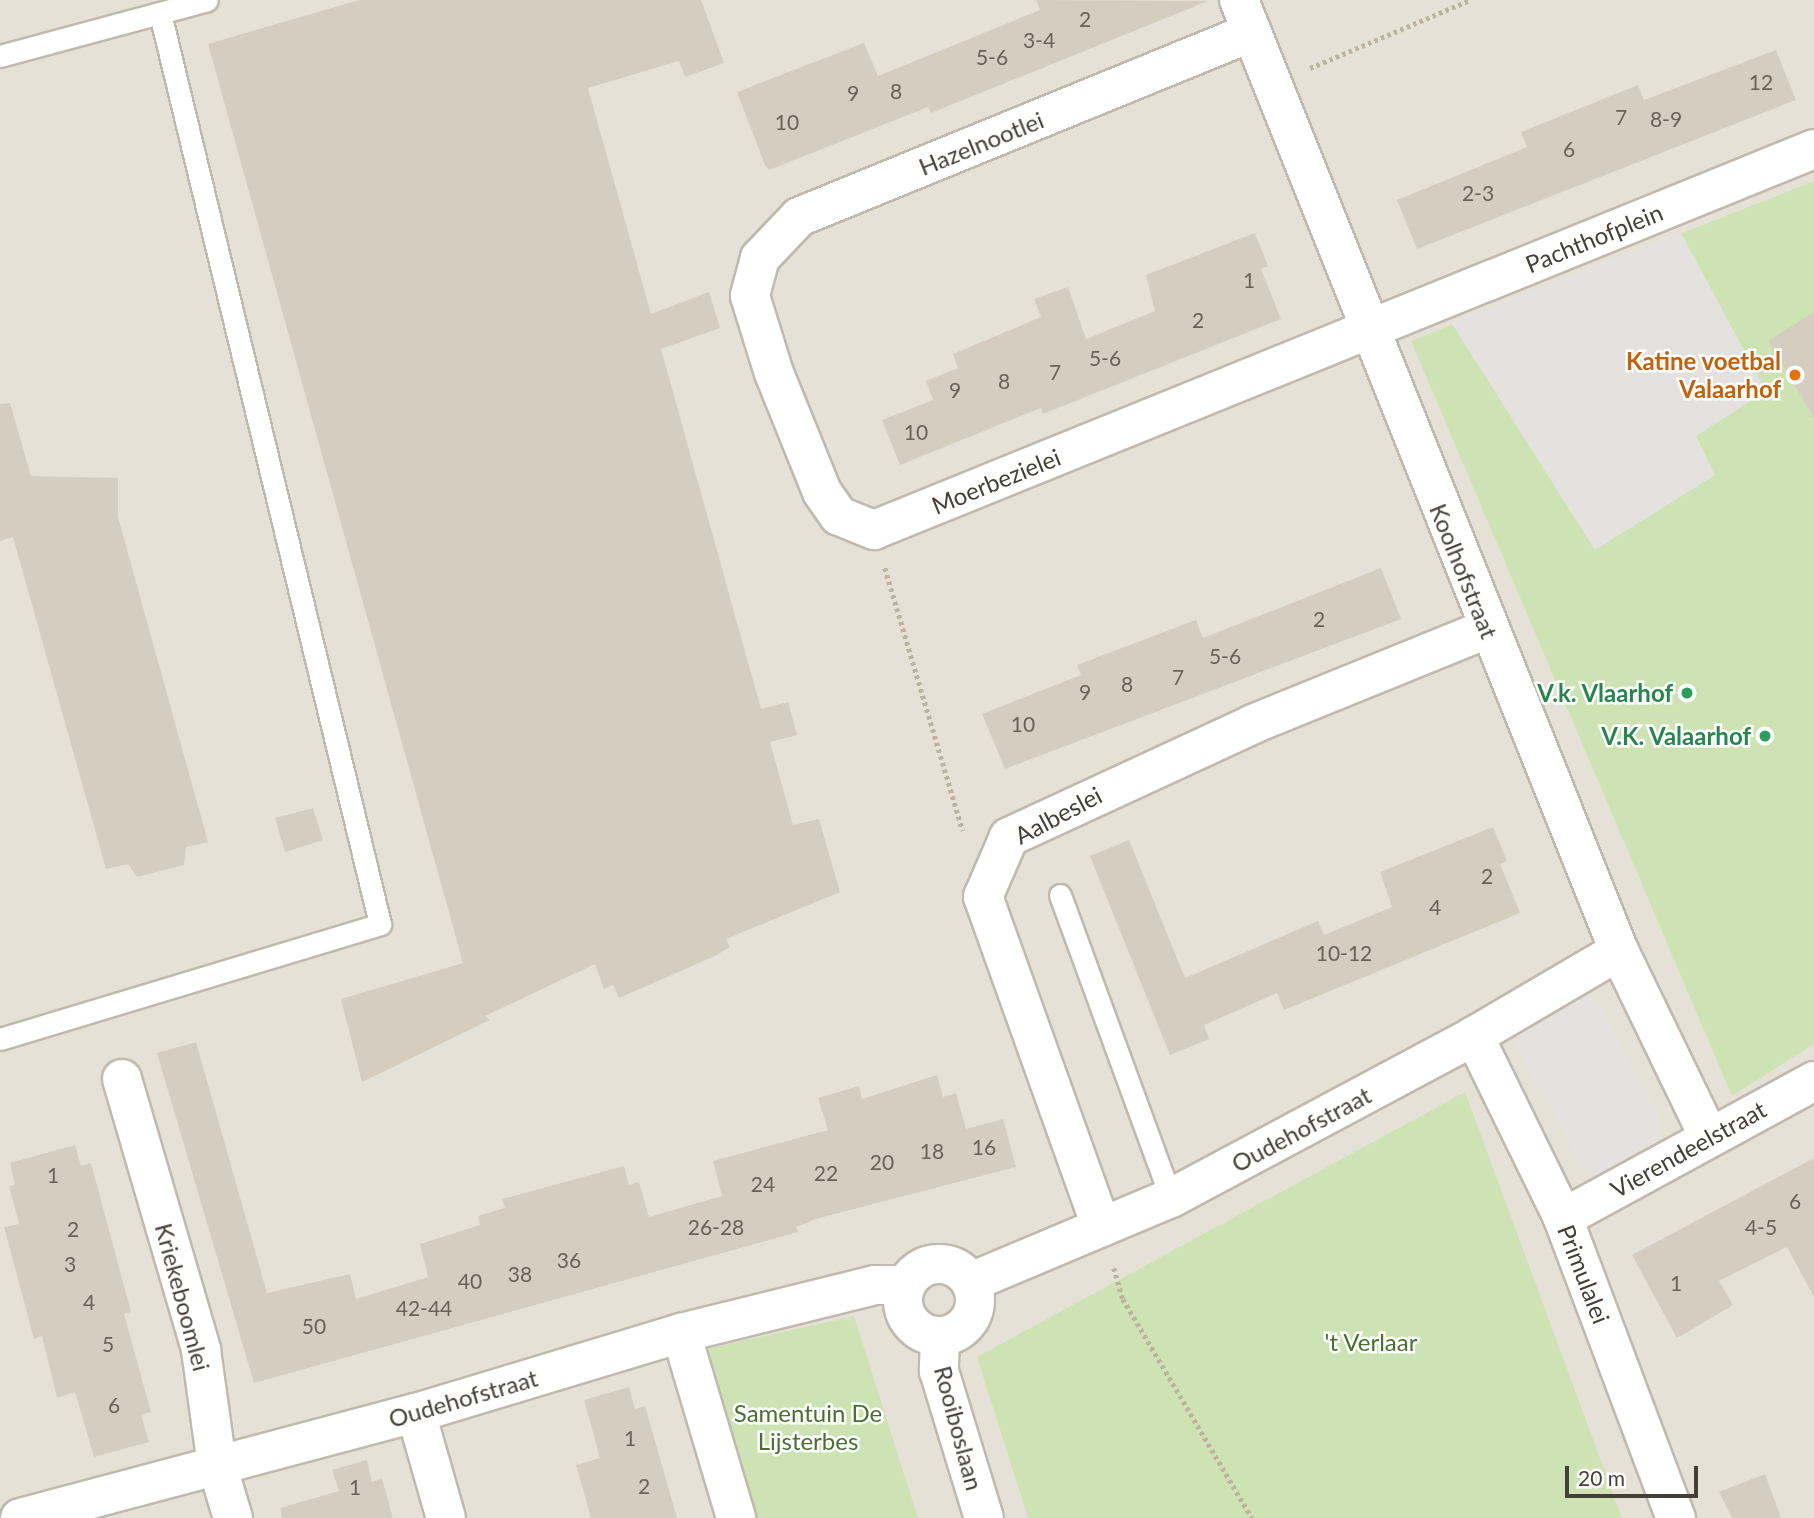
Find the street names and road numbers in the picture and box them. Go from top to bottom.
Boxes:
street label: Hazelnootlei [914,105,1048,181]
street label: Pachthofplein [1521,197,1667,279]
street label: Moerbezielei [927,442,1065,520]
street label: Koolhofstraat [1424,499,1504,643]
street label: Aalbeslei [1010,780,1106,850]
street label: Oudehofstraat [1226,1080,1376,1178]
street label: Vierendeelstraat [1605,1094,1771,1204]
street label: Kriekeboomlei [149,1220,217,1374]
street label: Primulalei [1552,1221,1616,1327]
street label: Oudehofstraat [385,1363,541,1433]
street label: Rooiboslaan [929,1363,989,1493]

